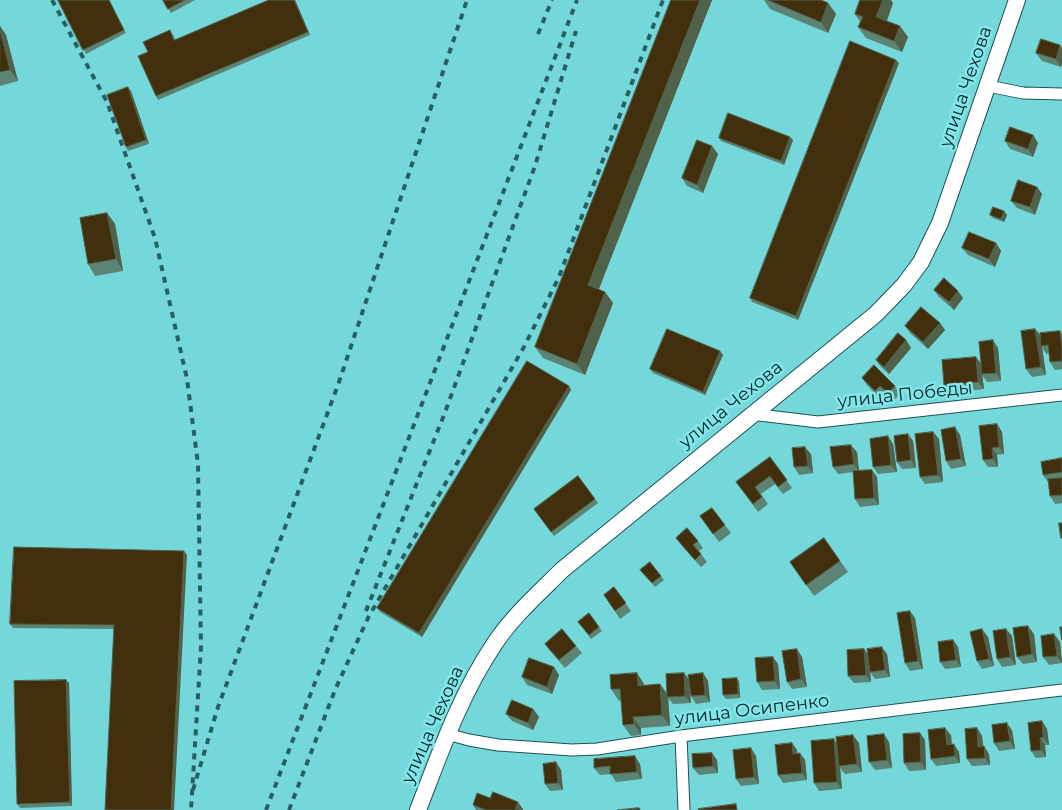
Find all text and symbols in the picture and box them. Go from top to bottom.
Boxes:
street label: улица Чехова [935,24,997,150]
street label: улица Чехова [675,357,787,453]
street label: улица Победы [836,377,974,413]
street label: улица Чехова [397,663,469,787]
street label: улица Осипенко [673,690,831,730]

